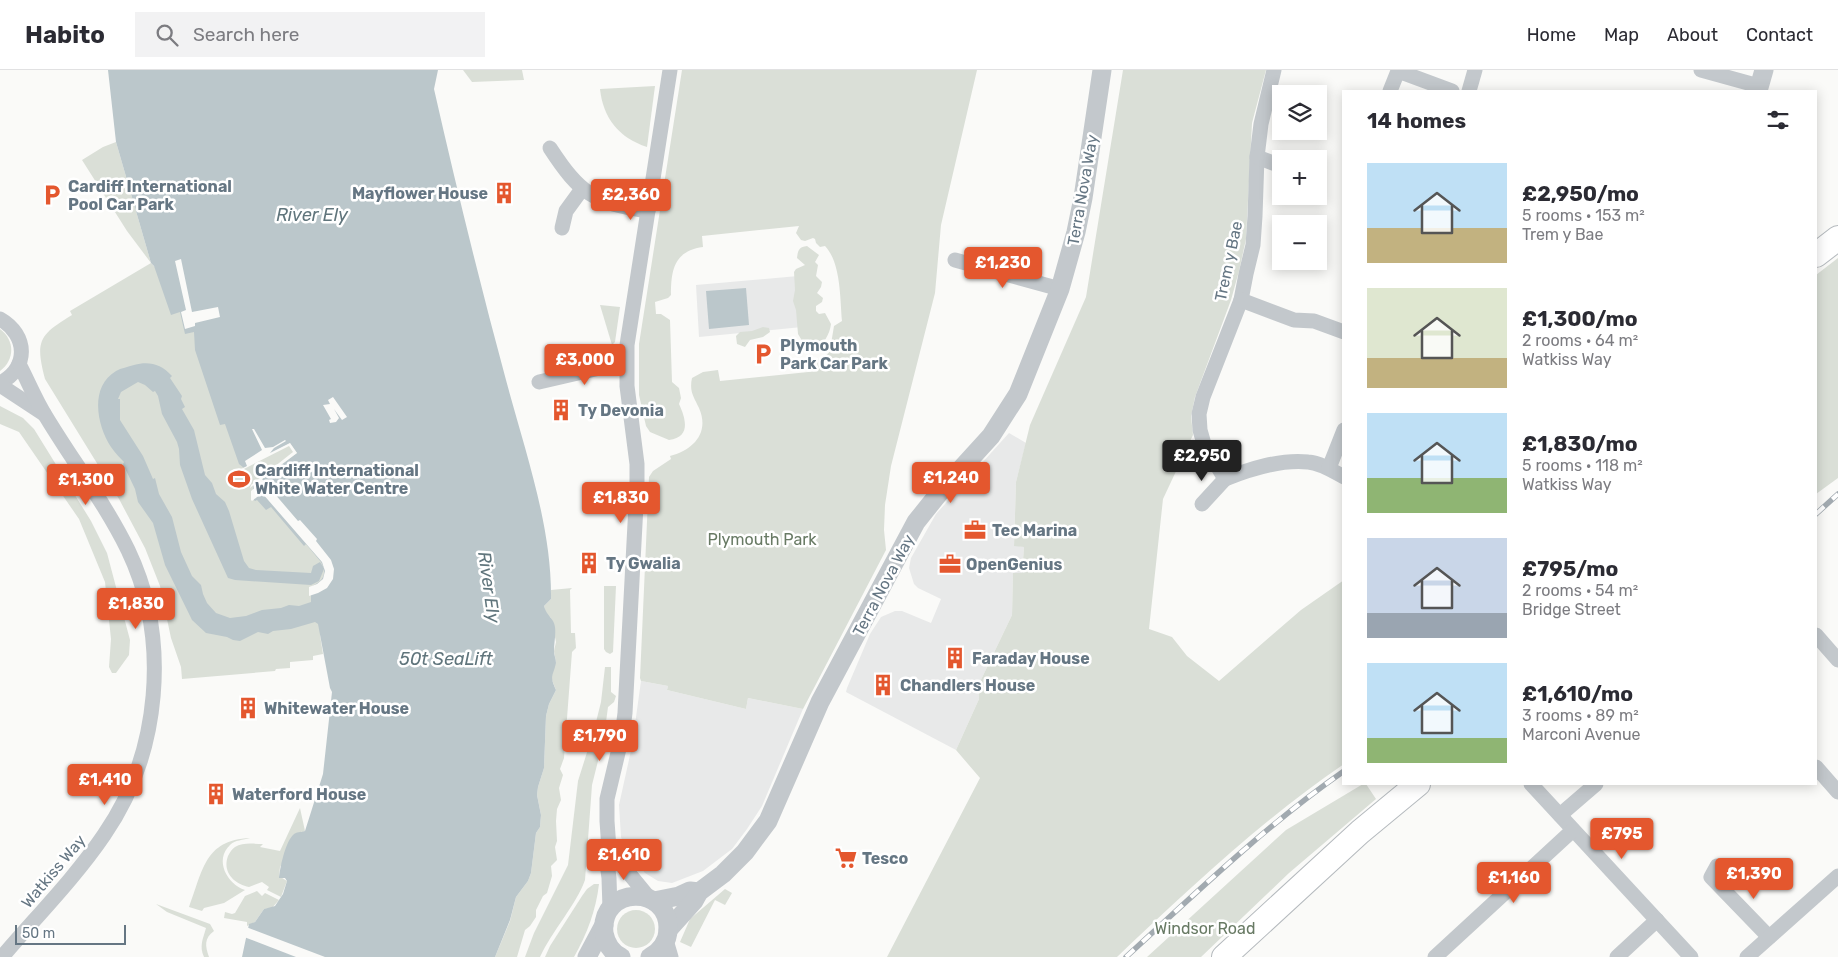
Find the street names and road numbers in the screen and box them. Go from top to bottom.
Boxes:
street label: Terra Nova Way [1063,133,1102,247]
street label: Trem y Bae [1211,219,1246,303]
street label: Terra Nova Way [849,531,918,639]
street label: Watkiss Way [17,831,90,912]

